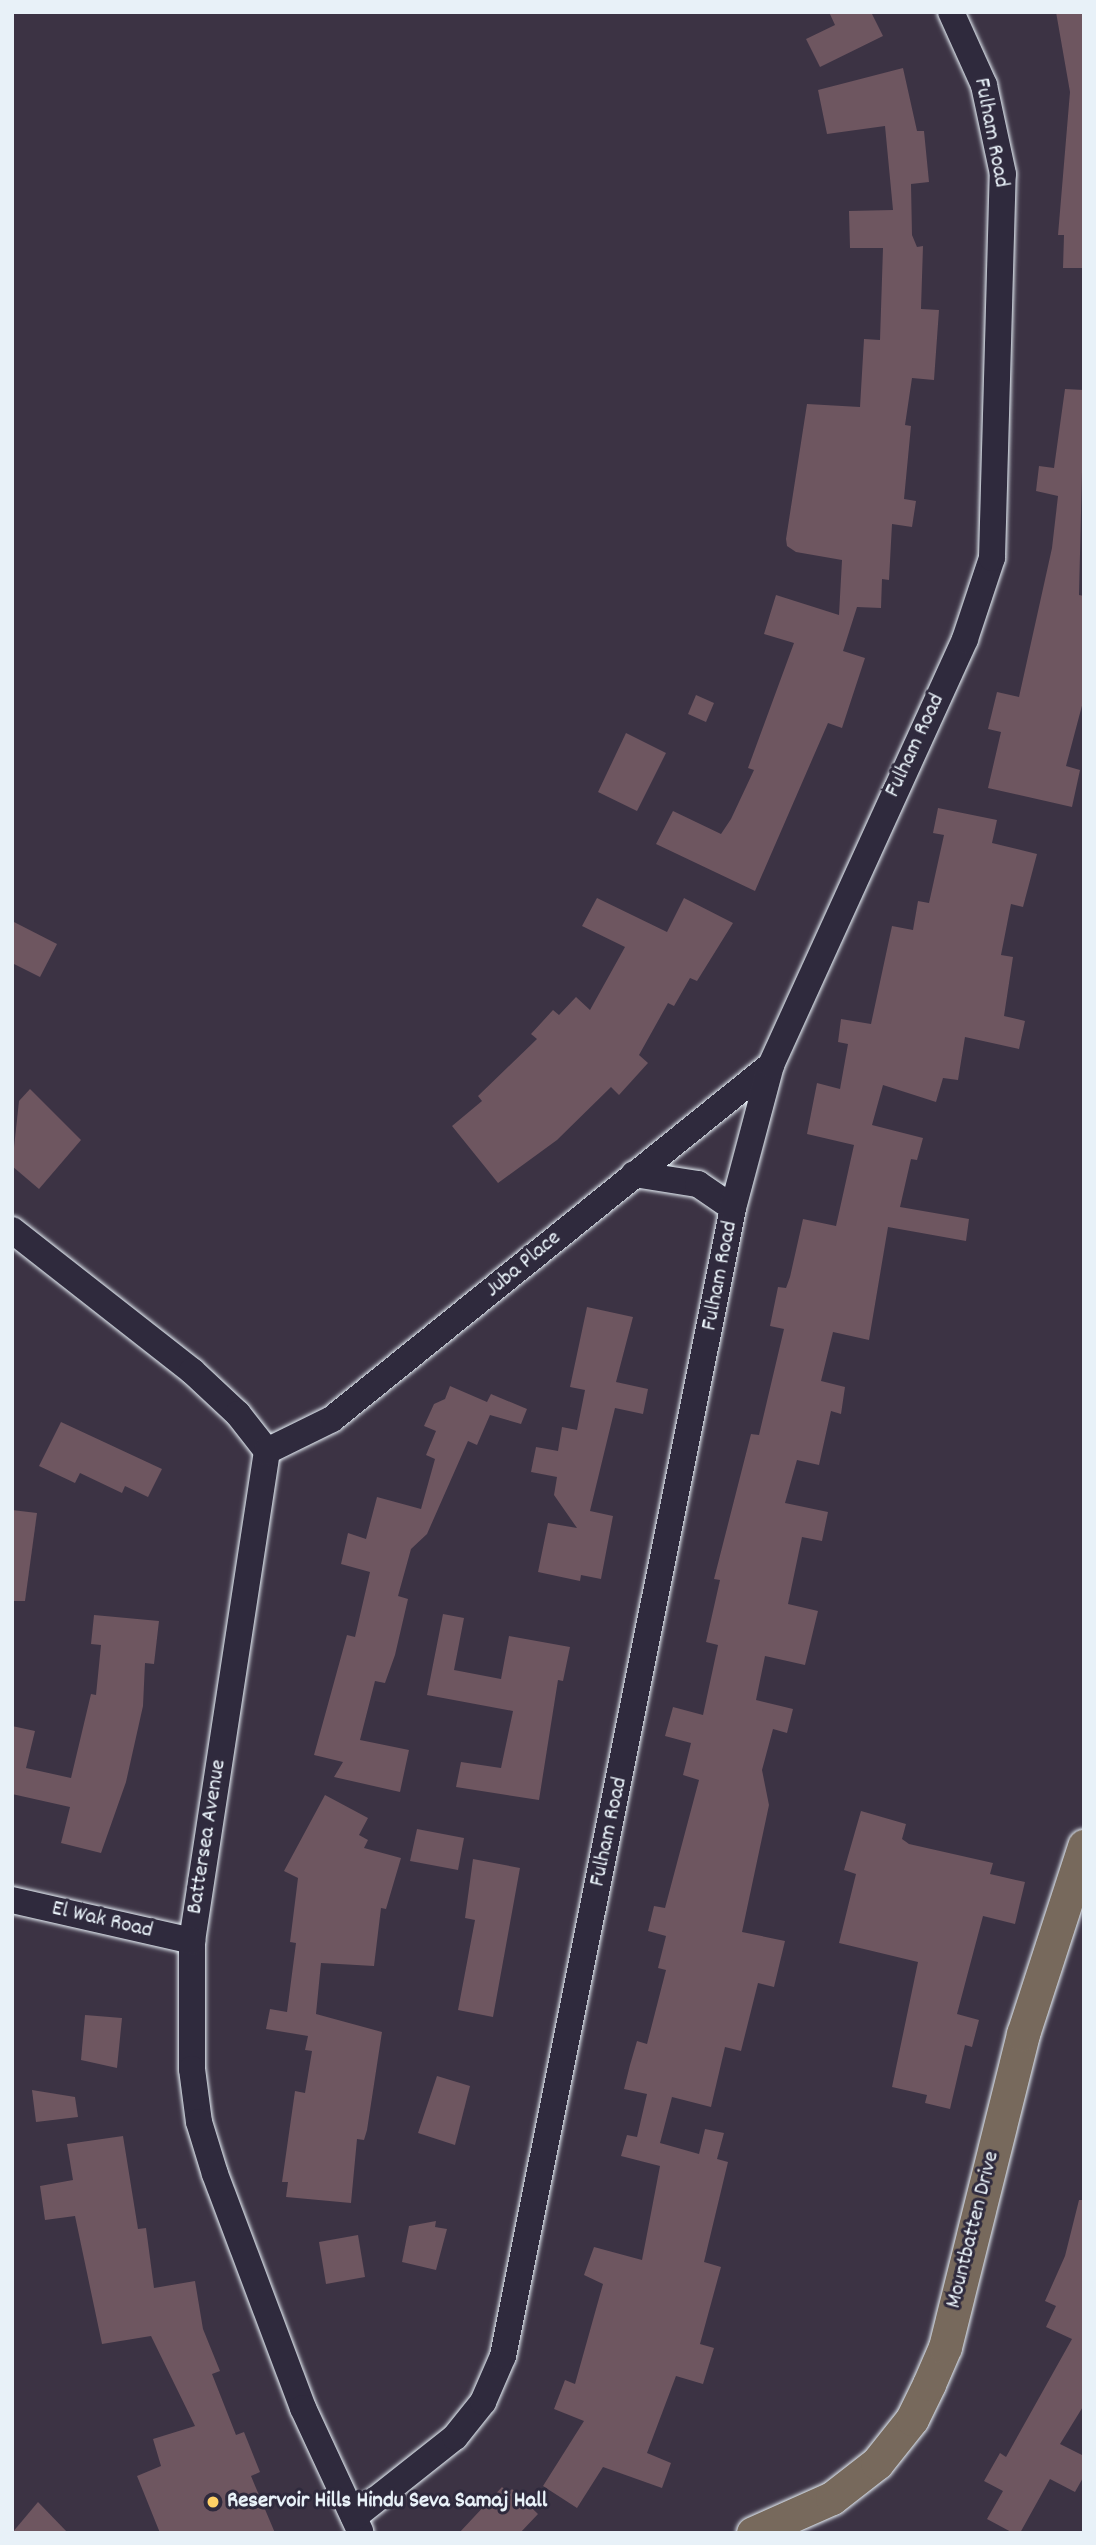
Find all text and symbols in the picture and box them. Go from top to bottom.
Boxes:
street label: Fulham Road [966,76,1014,190]
street label: Fulham Road [880,690,952,802]
street label: Fulham Road [697,1219,745,1333]
street label: Juba Place [481,1225,567,1305]
street label: Battersea Avenue [182,1758,234,1916]
street label: Fulham Road [585,1775,635,1889]
street label: El Wak Road [49,1896,155,1946]
street label: Mountbatten Drive [941,2149,1007,2311]
place label: Reservoir Hills Hindu Seva Samaj Hall [227,2488,547,2516]
marker: Reservoir Hills Hindu Seva Samaj Hall [205,2494,221,2510]

